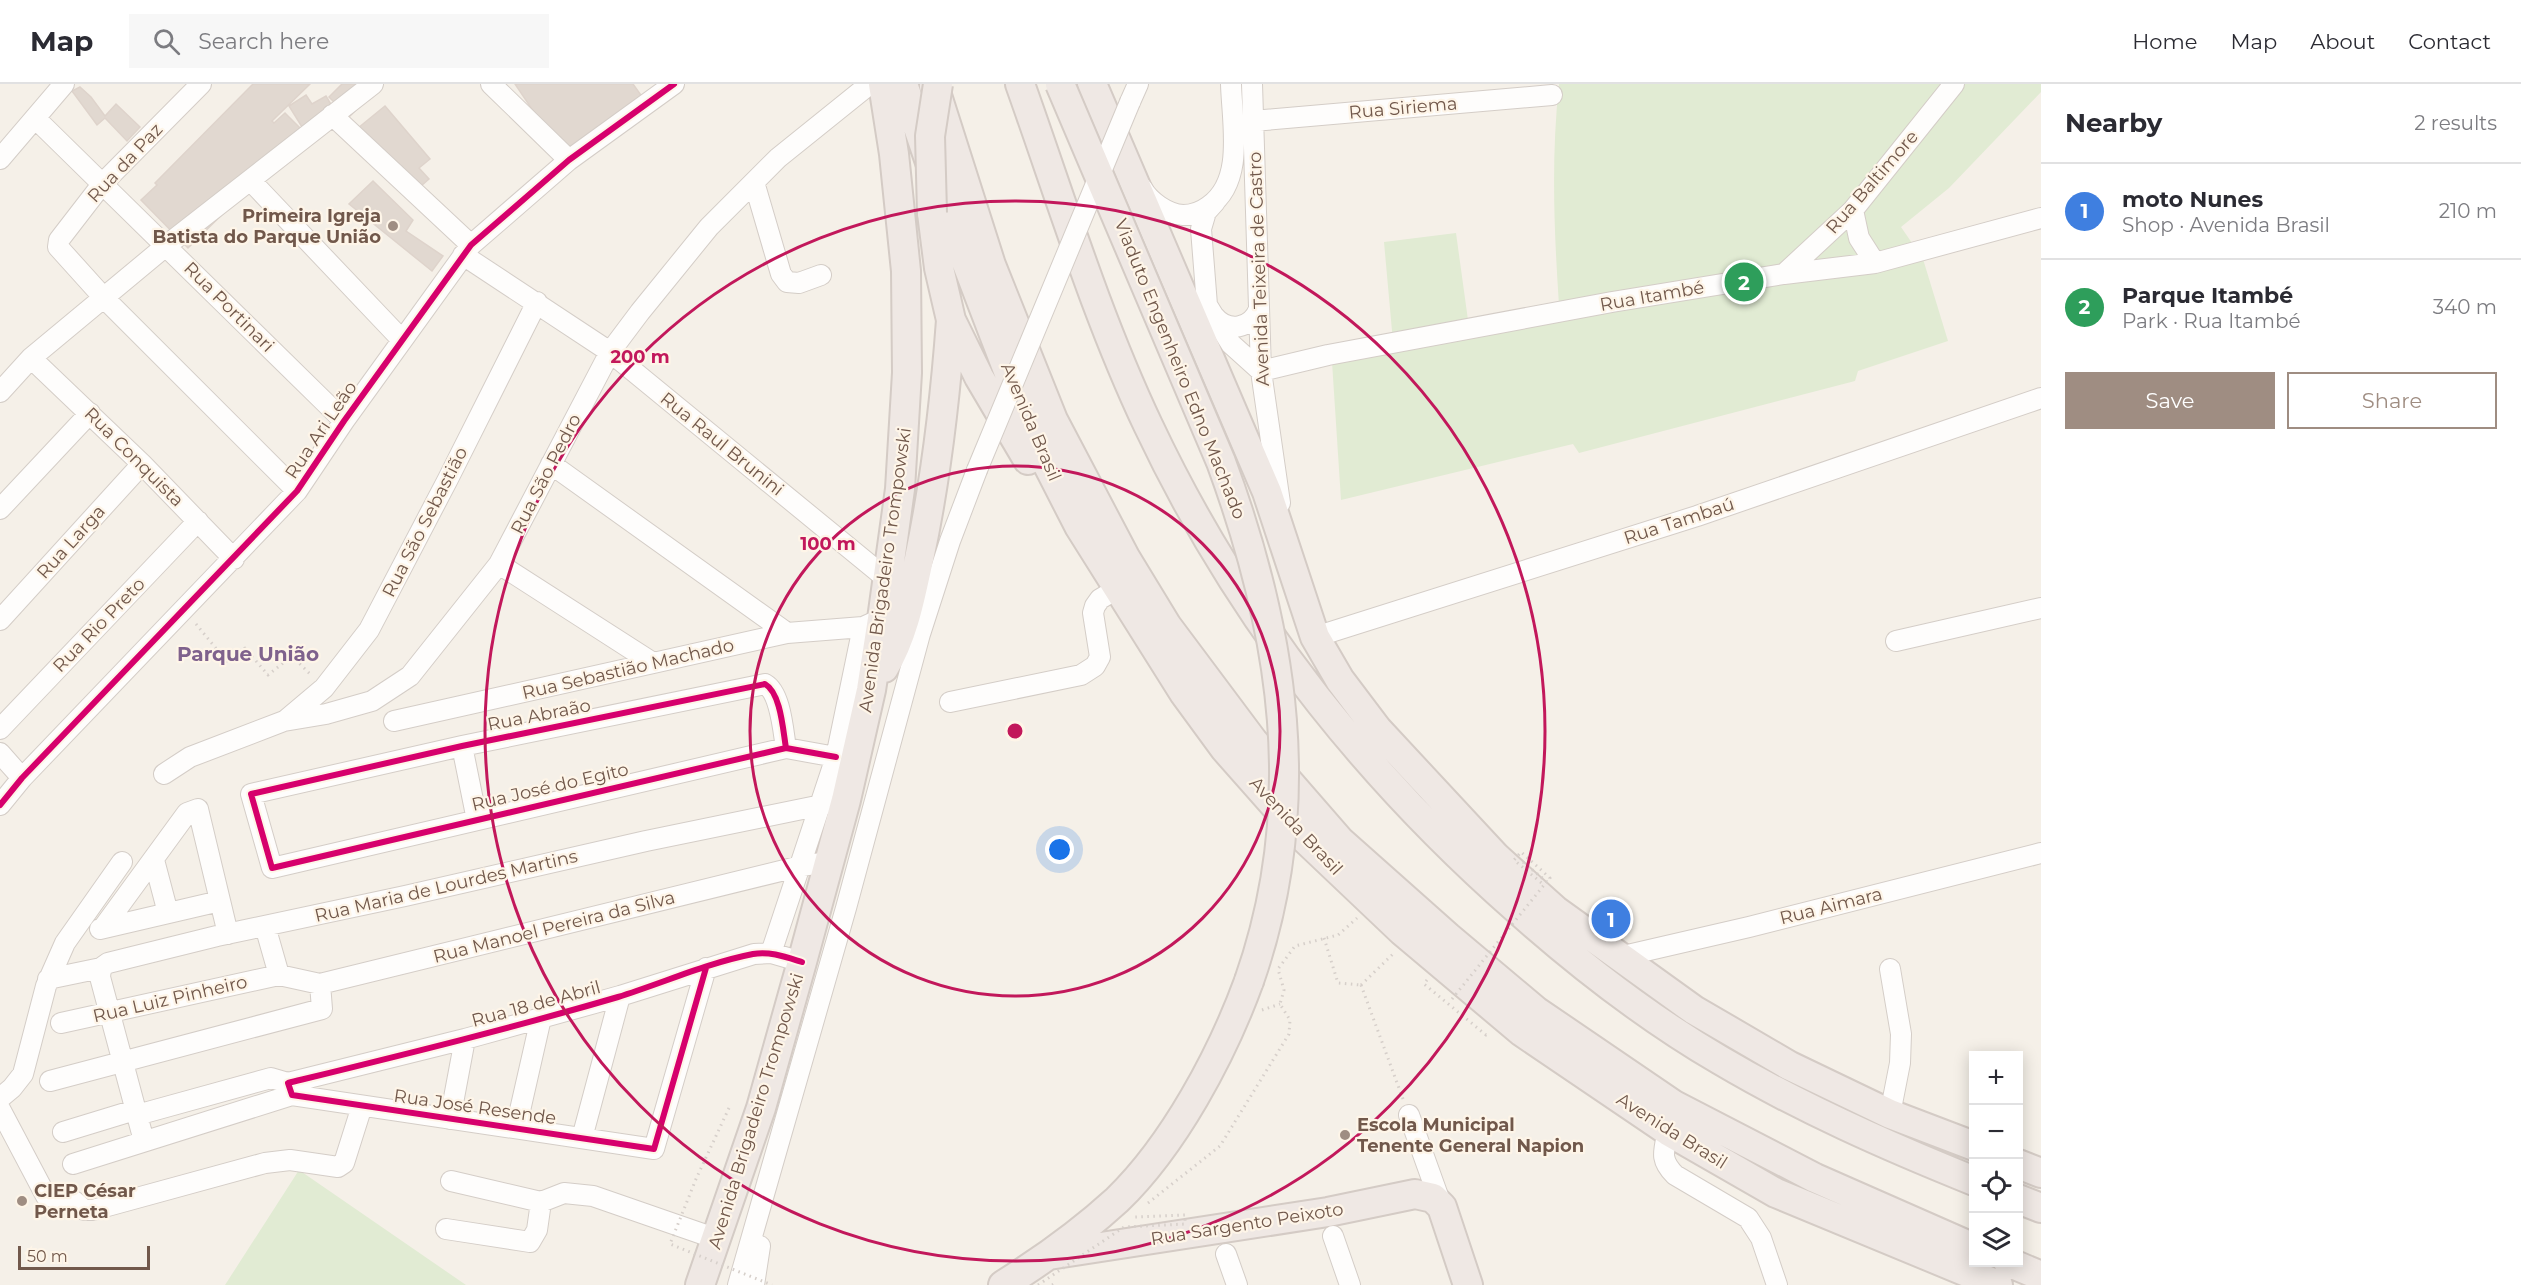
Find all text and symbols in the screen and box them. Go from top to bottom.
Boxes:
search box [129,14,549,68]
text: Map [30,24,93,58]
icon: search [150,25,183,58]
text: Search here [198,28,329,55]
text: Home [2132,29,2197,54]
text: Map [2230,29,2277,54]
text: About [2310,29,2375,54]
text: Contact [2408,29,2491,54]
street label: Rua Siriema [1348,92,1458,124]
text: Nearby [2065,107,2162,139]
text: 2 results [2414,111,2497,135]
street label: Rua da Paz [83,119,167,207]
street label: Rua Baltimore [1821,126,1923,238]
street label: Avenida Teixeira de Castro [1244,151,1274,387]
text: moto Nunes [2122,186,2263,213]
text: 1 [2081,199,2088,223]
text: 210 m [2439,199,2497,223]
place label: Primeira Igreja Batista do Parque União [152,205,381,248]
text: Shop · Avenida Brasil [2122,213,2330,237]
street label: Viaduto Engenheiro Edno Machado [1110,216,1250,522]
marker: Primeira Igreja Batista do Parque União [386,219,400,233]
street label: Rua Portinari [179,257,279,357]
pin: 2 [1724,260,1764,304]
street label: Rua Itambé [1598,276,1706,316]
text: Parque Itambé [2122,282,2293,309]
text: 2 [2079,295,2090,319]
text: 340 m [2433,295,2497,319]
text: Park · Rua Itambé [2122,309,2301,333]
text: 200 m [610,346,670,368]
street label: Avenida Brasil [996,359,1066,485]
button: Save [2065,372,2275,429]
button: Share [2287,372,2497,429]
street label: Rua Ari Leão [280,377,362,483]
street label: Rua Raul Brunini [656,387,788,501]
street label: Rua Conquista [80,403,188,511]
street label: Rua São Pedro [506,410,586,538]
street label: Avenida Brigadeiro Trompowski [854,426,916,714]
street label: Rua São Sebastião [378,443,472,601]
street label: Rua Tambaú [1621,493,1737,549]
street label: Rua Larga [32,501,110,583]
text: 100 m [800,533,856,555]
street label: Rua Rio Preto [48,573,150,677]
street label: Rua Sebastião Machado [520,634,736,704]
district label: Parque União [177,642,319,666]
street label: Rua Abraão [486,694,592,736]
centre of rings [1005,721,1025,741]
street label: Rua José do Egito [469,758,631,816]
street label: Avenida Brasil [1245,772,1347,880]
your location [1045,835,1074,864]
street label: Rua Maria de Lourdes Martins [312,845,580,927]
street label: Rua Aimara [1777,883,1885,929]
street label: Rua Manoel Pereira da Silva [431,886,677,968]
pin: 1 [1592,896,1630,942]
street label: Avenida Brigadeiro Trompowski [703,970,809,1252]
street label: Rua Luiz Pinheiro [91,971,249,1027]
street label: Rua 18 de Abril [469,976,603,1032]
map controls [1969,1051,2023,1267]
button: + [1969,1051,2023,1105]
street label: Rua José Resende [392,1085,558,1129]
street label: Avenida Brasil [1613,1088,1731,1174]
button: − [1969,1105,2023,1159]
place label: Escola Municipal Tenente General Napion [1357,1114,1584,1157]
marker: Escola Municipal Tenente General Napion [1338,1128,1352,1142]
button: locate [1969,1159,2023,1213]
place label: CIEP César Perneta [34,1180,136,1223]
marker: CIEP César Perneta [15,1194,29,1208]
street label: Rua Sargento Peixoto [1149,1198,1345,1250]
button: layers [1969,1213,2023,1267]
scale bar [18,1243,150,1270]
text: 50 m [27,1247,68,1266]

